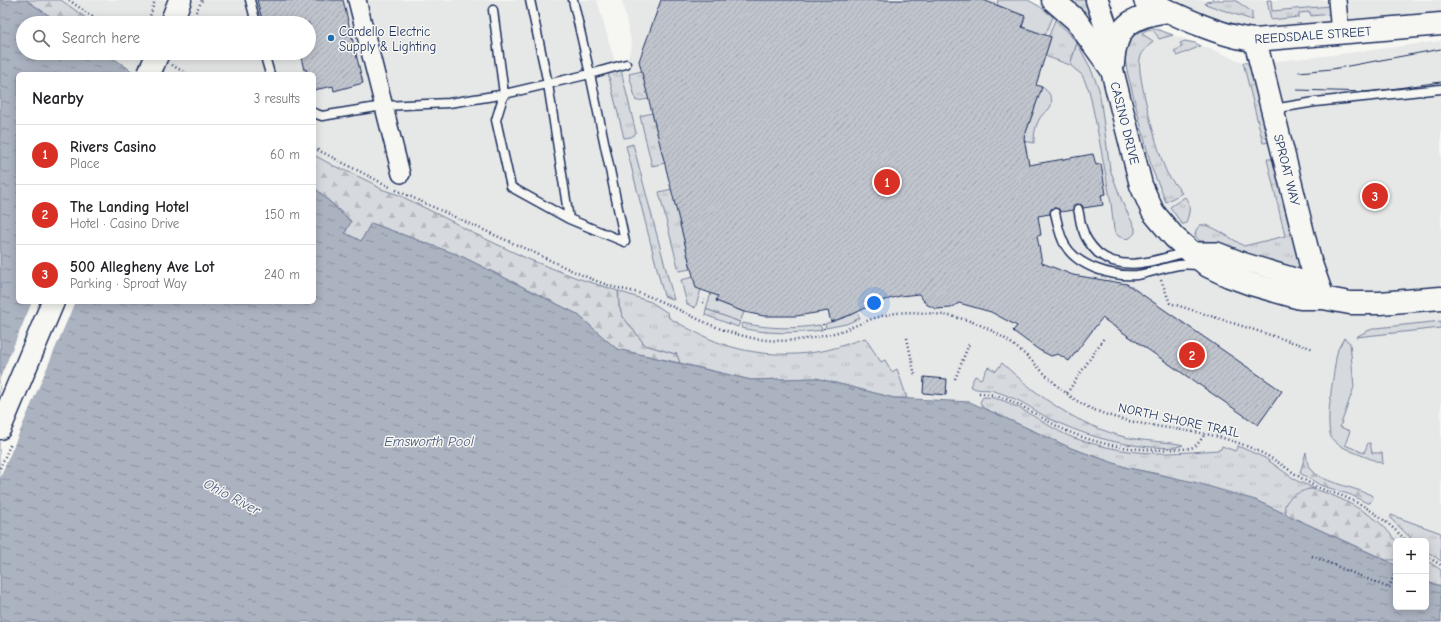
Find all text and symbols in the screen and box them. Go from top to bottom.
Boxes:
search box [16,16,316,60]
street label: REEDSDALE STREET [1254,23,1372,47]
place label: Cardello Electric Supply & Lighting [339,24,436,54]
icon: search [30,27,52,49]
text: Search here [62,29,140,47]
marker: Cardello Electric Supply & Lighting [326,33,336,43]
street label: CASINO DRIVE [1107,80,1143,166]
text: Nearby [32,89,83,108]
text: 3 results [254,91,300,106]
street label: SPROAT WAY [1271,133,1303,208]
text: Rivers Casino [70,138,156,156]
text: 1 [42,147,48,162]
text: 60 m [270,147,300,162]
text: Place [70,156,100,171]
pin: 1 [874,167,900,197]
pin: 3 [1362,181,1388,211]
text: The Landing Hotel [70,198,189,216]
text: 2 [42,207,48,222]
text: 150 m [265,207,300,222]
text: Hotel · Casino Drive [70,216,179,231]
text: 500 Allegheny Ave Lot [70,258,214,276]
text: 3 [42,267,48,282]
text: 240 m [264,267,300,282]
text: Parking · Sproat Way [70,276,186,291]
your location [864,293,884,313]
pin: 2 [1179,340,1205,370]
street label: NORTH SHORE TRAIL [1117,400,1242,440]
water label: Emsworth Pool [384,433,475,450]
water label: Ohio River [201,475,264,520]
map controls [1393,538,1429,610]
button: + [1393,538,1429,574]
button: − [1393,574,1429,610]

